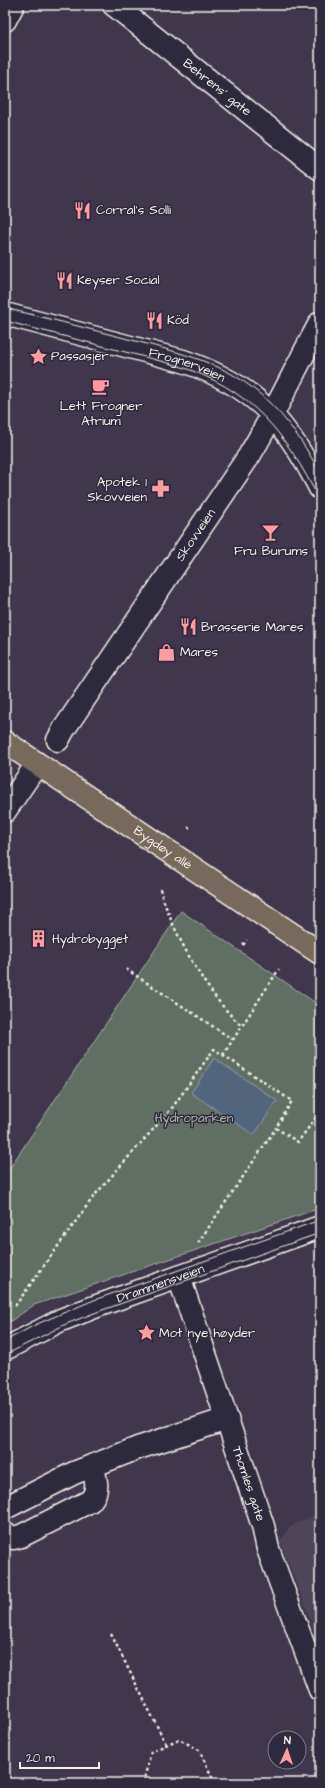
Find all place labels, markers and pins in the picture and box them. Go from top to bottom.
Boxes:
restaurant icon: Corral's Solli [73,200,93,220]
place label: Corral's Solli [96,201,171,219]
restaurant icon: Keyser Social [54,270,74,290]
place label: Keyser Social [77,271,160,290]
restaurant icon: Köd [144,310,164,330]
place label: Köd [167,311,189,329]
place icon: Passasjer [28,346,48,366]
place label: Passasjer [51,347,109,365]
cafe icon: Lett Frogner Atrium [91,377,111,397]
place label: Lett Frogner Atrium [60,397,142,430]
place label: Apotek 1 Skovveien [87,473,147,506]
pharmacy icon: Apotek 1 Skovveien [150,479,170,499]
bar icon: Fru Burums [261,522,281,542]
place label: Fru Burums [234,542,309,560]
restaurant icon: Brasserie Mares [178,617,198,637]
place label: Brasserie Mares [201,618,304,636]
shop icon: Mares [157,642,177,662]
place label: Mares [180,643,219,661]
building icon: Hydrobygget [29,929,49,949]
place label: Hydrobygget [52,930,129,949]
place icon: Mot nye høyder [136,1323,156,1343]
place label: Mot nye høyder [159,1324,255,1343]

